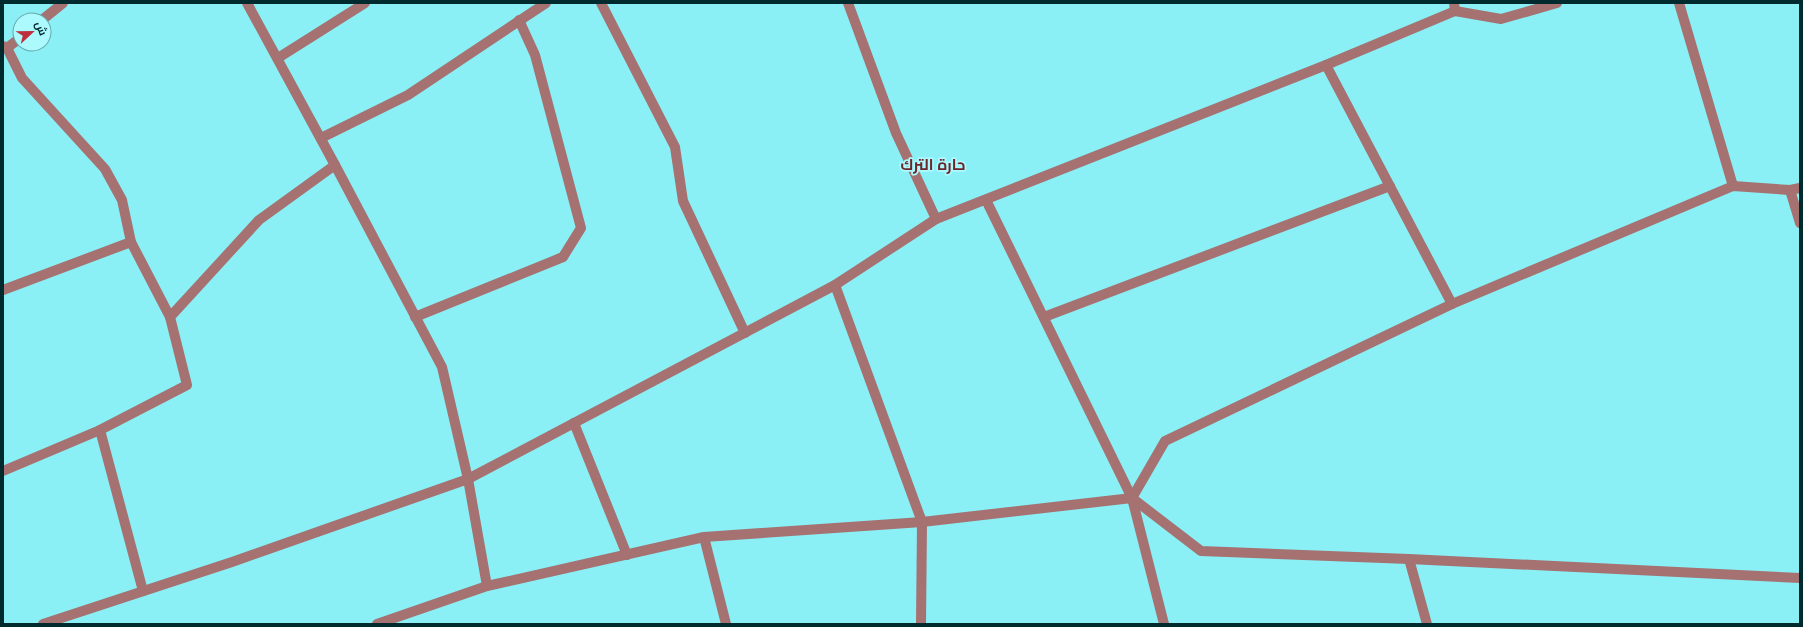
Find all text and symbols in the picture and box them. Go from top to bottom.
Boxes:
north arrow [12,12,52,52]
text: ش [32,19,49,37]
district label: حارة الترك [901,156,965,174]

